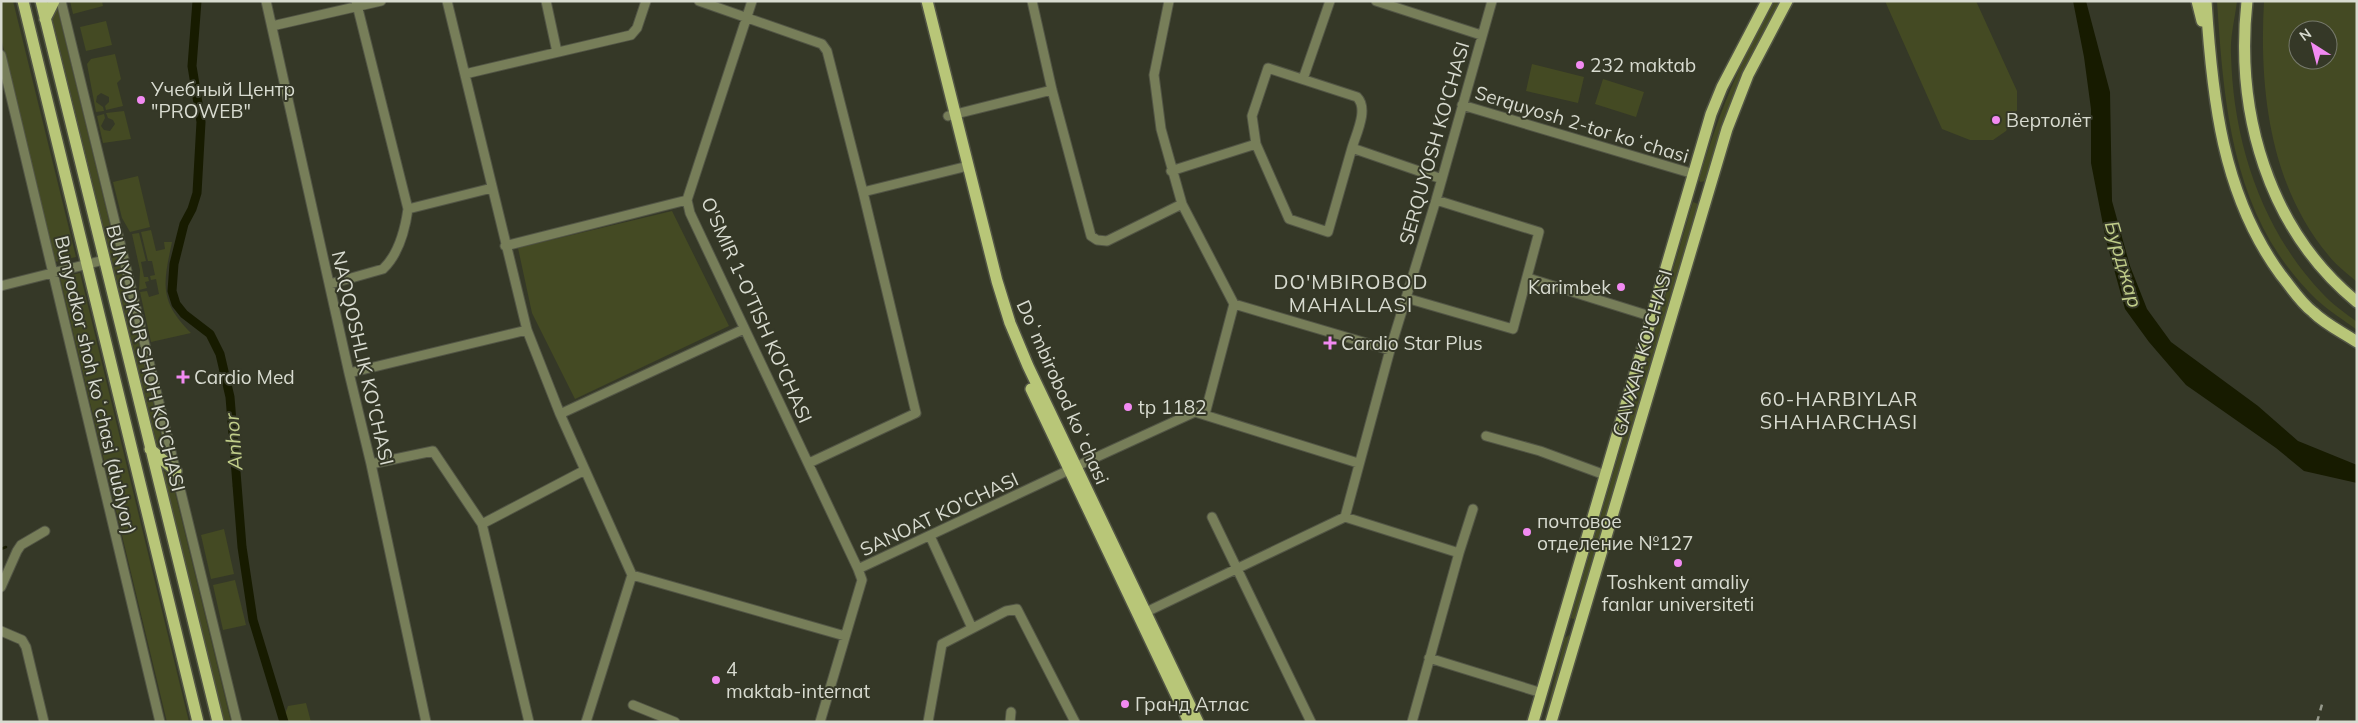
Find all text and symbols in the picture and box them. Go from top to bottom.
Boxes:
north arrow [2288,20,2338,70]
text: N [2296,24,2315,45]
street label: SERQUYOSH KO'CHASI [1394,39,1474,247]
place label: 232 maktab [1590,53,1696,77]
marker: 232 maktab [1574,59,1586,71]
place label: Учебный Центр "PROWEB" [150,77,295,123]
street label: Serquyosh 2-tor koʻchasi [1472,80,1692,168]
marker: Учебный Центр "PROWEB" [135,94,147,106]
place label: Вертолёт [2006,108,2091,132]
marker: Вертолёт [1990,114,2002,126]
street label: O'SMIR 1-O'TISH KO'CHASI [696,193,818,427]
water label: Бурджар [2100,218,2148,310]
street label: BUNYODKOR SHOH KO'CHASI [101,222,191,494]
street label: Bunyodkor shoh koʻchasi (dublyor) [50,233,142,537]
street label: NAQQOSHLIK KO'CHASI [327,249,399,467]
street label: GAVXAR KO'CHASI [1607,267,1677,439]
district label: DO'MBIROBOD MAHALLASI [1274,269,1428,317]
place label: Karimbek [1528,275,1611,299]
marker: Karimbek [1615,281,1627,293]
street label: Doʻmbirobod koʻchasi [1012,296,1114,488]
place label: Cardio Star Plus [1341,331,1483,355]
marker: Cardio Star Plus [1323,336,1337,350]
place label: Cardio Med [194,365,295,389]
marker: Cardio Med [176,370,190,384]
district label: 60-HARBIYLAR SHAHARCHASI [1760,386,1918,434]
place label: tp 1182 [1138,395,1207,419]
marker: tp 1182 [1122,401,1134,413]
water label: Anhor [218,412,248,472]
street label: SANOAT KO'CHASI [856,467,1022,561]
place label: почтовое отделение №127 [1537,509,1693,555]
marker: почтовое отделение №127 [1521,526,1533,538]
marker: Toshkent amaliy fanlar universiteti [1672,557,1684,569]
place label: Toshkent amaliy fanlar universiteti [1602,570,1754,616]
place label: 4 maktab-internat [726,657,870,703]
marker: 4 maktab-internat [710,674,722,686]
place label: Гранд Атлас [1135,692,1249,716]
marker: Гранд Атлас [1119,698,1131,710]

